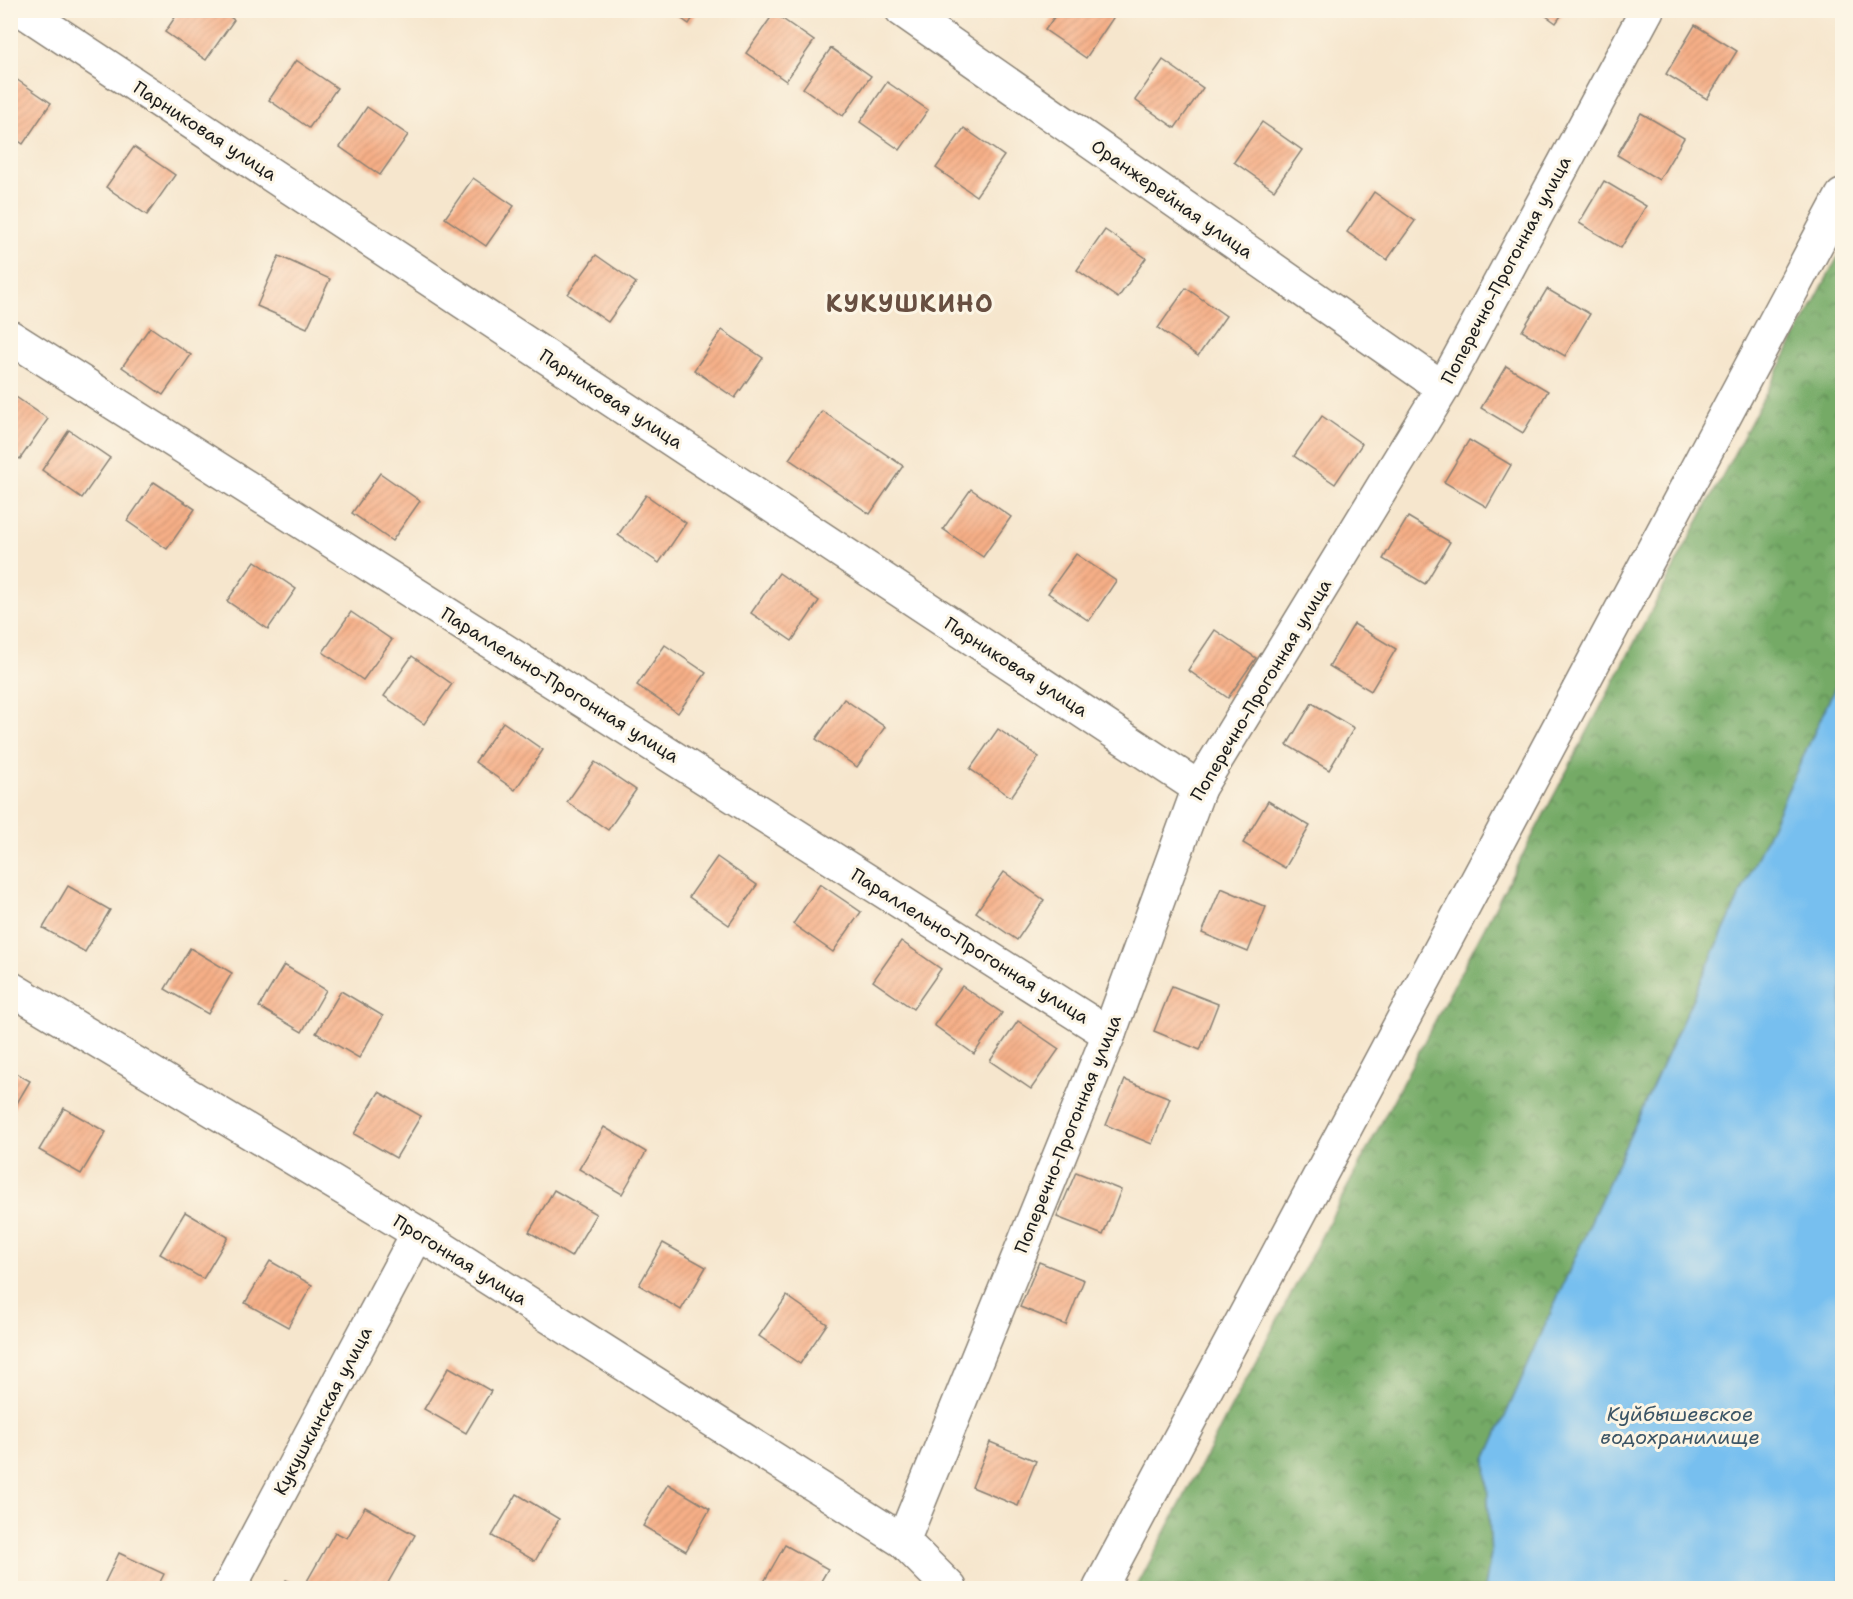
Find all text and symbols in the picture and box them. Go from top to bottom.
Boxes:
street label: Парниковая улица [129,76,281,186]
street label: Оранжерейная улица [1086,134,1258,264]
street label: Поперечно-Прогонная улица [1436,152,1576,388]
district label: КУКУШКИНО [826,288,994,320]
street label: Парниковая улица [535,344,687,454]
street label: Поперечно-Прогонная улица [1185,575,1337,805]
street label: Параллельно-Прогонная улица [437,602,683,768]
street label: Парниковая улица [940,612,1092,722]
street label: Параллельно-Прогонная улица [847,863,1093,1029]
street label: Поперечно-Прогонная улица [1009,1011,1127,1257]
street label: Прогонная улица [388,1209,532,1311]
street label: Кукушкинская улица [268,1322,378,1500]
water label: Куйбышевское водохранилище [1600,1401,1760,1450]

